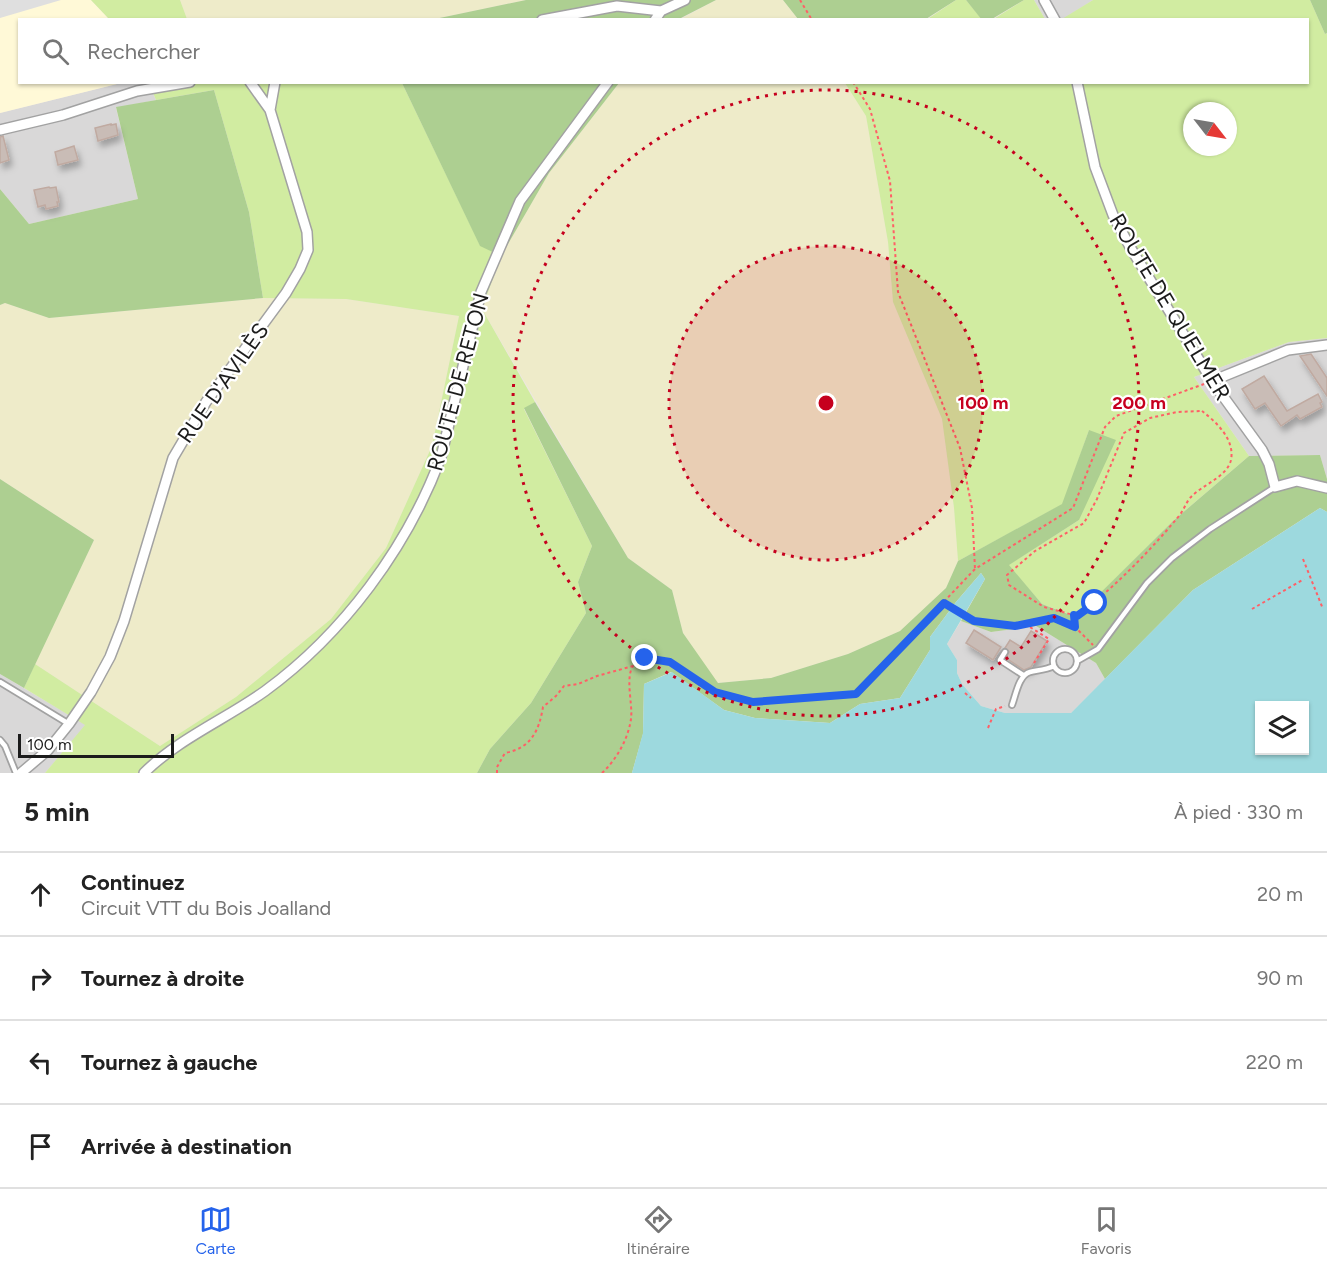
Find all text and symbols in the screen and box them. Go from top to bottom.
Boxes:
search box [18,18,1309,84]
icon: search [39,35,72,68]
text: Rechercher [87,38,200,65]
north arrow [1183,102,1237,156]
street label: ROUTE DE QUELMER [1104,209,1236,405]
street label: ROUTE DE RETON [421,290,495,474]
street label: RUE D'AVILÈS [172,318,274,448]
text: 100 m [958,392,1008,414]
text: 200 m [1112,392,1166,414]
centre of rings [816,393,836,413]
route start [1081,589,1107,615]
route end [631,644,657,670]
map controls [1255,701,1309,755]
button: layers [1255,701,1309,755]
scale bar [18,731,174,758]
text: 100 m [27,735,72,754]
text: 5 min [24,796,90,828]
text: À pied · 330 m [1174,800,1303,824]
text: Continuez [81,869,185,896]
icon: ahead [24,878,57,911]
text: 20 m [1257,882,1303,906]
text: Circuit VTT du Bois Joalland [81,896,331,920]
icon: right [24,962,57,995]
text: Tournez à droite [81,965,244,992]
text: 90 m [1257,966,1303,990]
icon: left [24,1046,57,1079]
text: Tournez à gauche [81,1049,257,1076]
text: 220 m [1246,1050,1303,1074]
icon: arrive [24,1130,57,1163]
text: Arrivée à destination [81,1133,292,1160]
tab: Carte [196,1203,235,1258]
tab: Itinéraire [627,1203,690,1258]
tab: Favoris [1081,1203,1131,1258]

